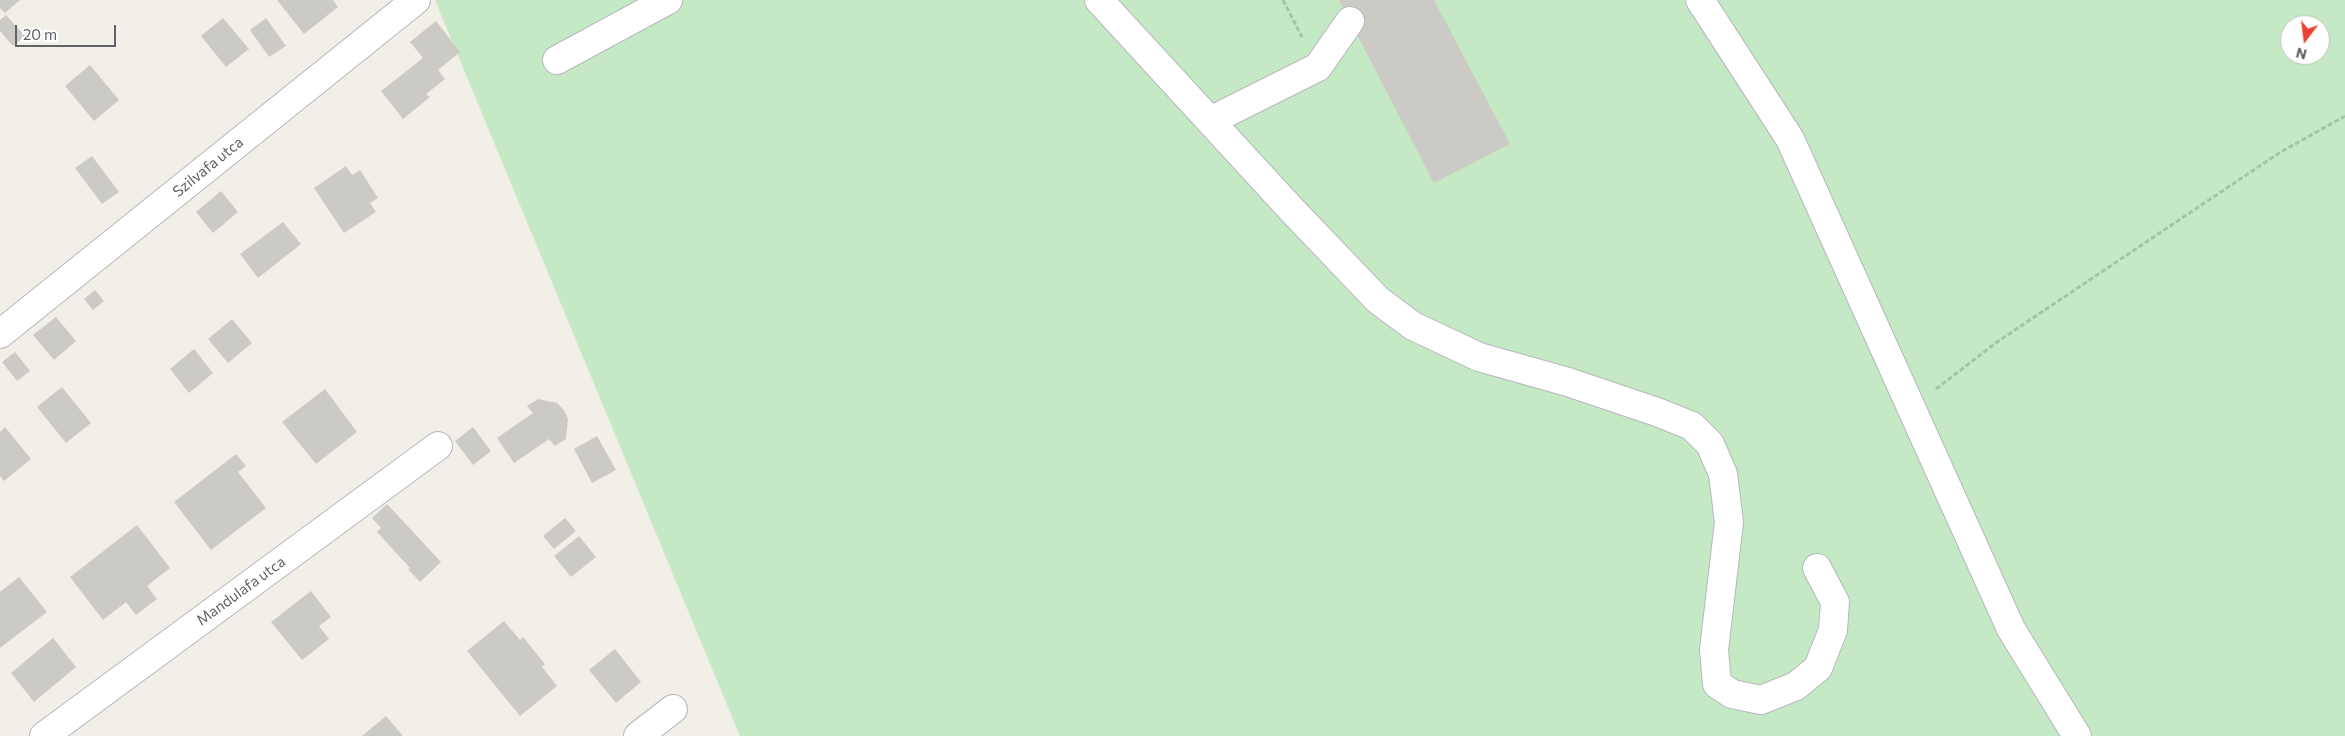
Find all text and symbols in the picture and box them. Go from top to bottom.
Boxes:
scale bar [18,15,119,47]
north arrow [2280,15,2330,65]
text: 20 m [23,25,57,43]
text: N [2294,44,2309,64]
street label: Szilvafa utca [169,133,247,201]
street label: Mandulafa utca [193,553,289,629]

